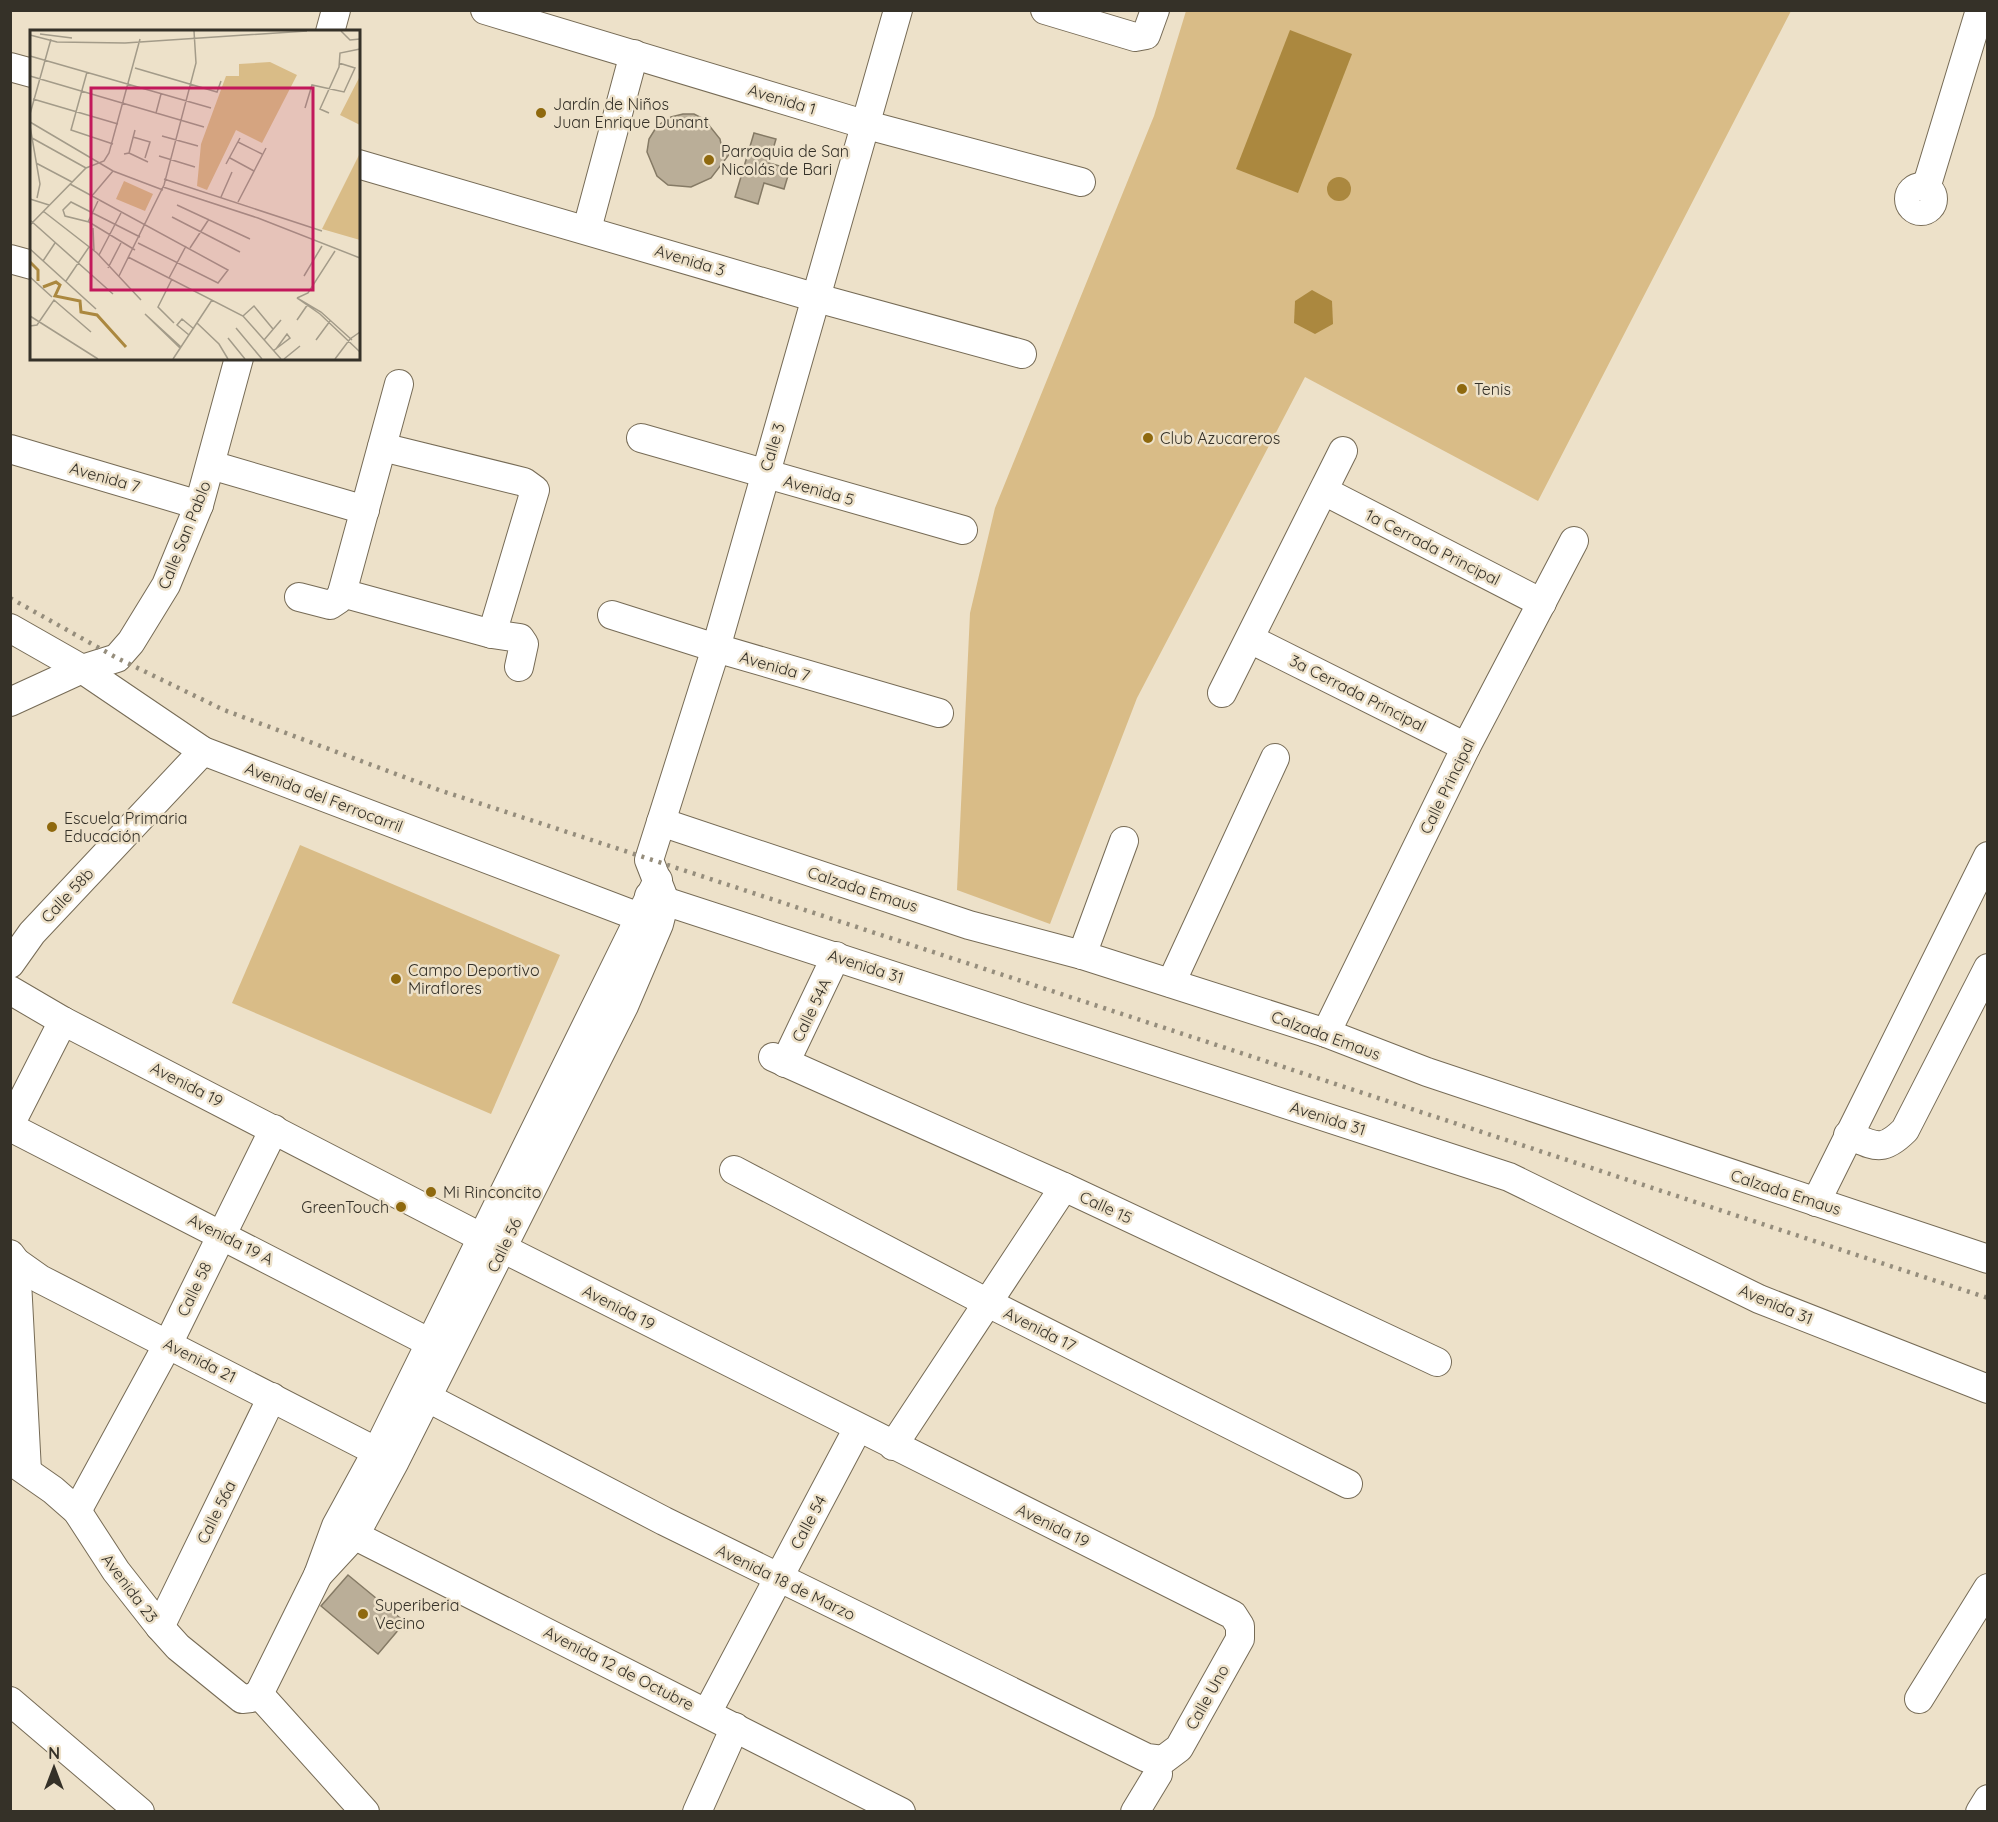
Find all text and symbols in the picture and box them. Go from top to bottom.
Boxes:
inset map [30,30,360,360]
street label: Avenida 1 [746,79,818,119]
place label: Jardín de Niños Juan Enrique Dunant [553,94,709,132]
marker: Jardín de Niños Juan Enrique Dunant [534,106,548,120]
place label: Parroquia de San Nicolás de Bari [721,141,849,179]
marker: Parroquia de San Nicolás de Bari [702,153,716,167]
street label: Avenida 3 [653,240,727,280]
place label: Tenis [1474,379,1511,399]
marker: Tenis [1455,382,1469,396]
street label: Calle 3 [755,421,789,473]
place label: Club Azucareros [1160,428,1280,448]
marker: Club Azucareros [1141,431,1155,445]
street label: Avenida 7 [68,457,142,497]
street label: Avenida 5 [781,470,857,510]
street label: Calle San Pablo [153,478,215,592]
street label: 1a Cerrada Principal [1362,504,1504,590]
street label: Avenida 7 [738,646,812,686]
street label: 3a Cerrada Principal [1286,650,1430,736]
street label: Calle Principal [1415,735,1479,837]
street label: Avenida del Ferrocarril [242,758,406,836]
place label: Escuela Primaria Educación [64,808,187,846]
marker: Escuela Primaria Educación [45,820,59,834]
street label: Calzada Emaus [805,862,921,916]
street label: Calle 58b [37,863,97,927]
street label: Avenida 31 [826,944,906,988]
place label: Campo Deportivo Miraflores [408,960,540,998]
marker: Campo Deportivo Miraflores [389,972,403,986]
street label: Calle 54A [787,975,835,1045]
street label: Calzada Emaus [1269,1006,1383,1064]
street label: Avenida 19 [147,1057,227,1111]
street label: Avenida 31 [1288,1096,1368,1140]
street label: Calzada Emaus [1728,1165,1844,1219]
place label: Mi Rinconcito [443,1182,541,1202]
marker: Mi Rinconcito [424,1185,438,1199]
street label: Calle 15 [1077,1186,1135,1228]
place label: GreenTouch [301,1197,389,1217]
marker: GreenTouch [394,1200,408,1214]
street label: Avenida 19 A [185,1209,277,1269]
street label: Calle 56 [482,1214,526,1275]
street label: Calle 58 [172,1258,216,1320]
street label: Avenida 19 [579,1280,659,1334]
street label: Avenida 31 [1736,1280,1816,1328]
street label: Avenida 17 [1001,1302,1079,1356]
street label: Avenida 21 [160,1333,240,1387]
street label: Calle 56a [192,1477,240,1547]
street label: Calle 54 [786,1492,830,1552]
street label: Avenida 19 [1013,1499,1093,1551]
street label: Avenida 18 de Marzo [713,1540,859,1624]
street label: Avenida 23 [98,1550,162,1626]
place label: Superiberia Vecino [375,1595,459,1633]
marker: Superiberia Vecino [356,1607,370,1621]
street label: Avenida 12 de Octubre [541,1621,697,1715]
street label: Calle Uno [1181,1661,1233,1733]
north arrow [24,1738,84,1798]
text: N [48,1743,60,1763]

